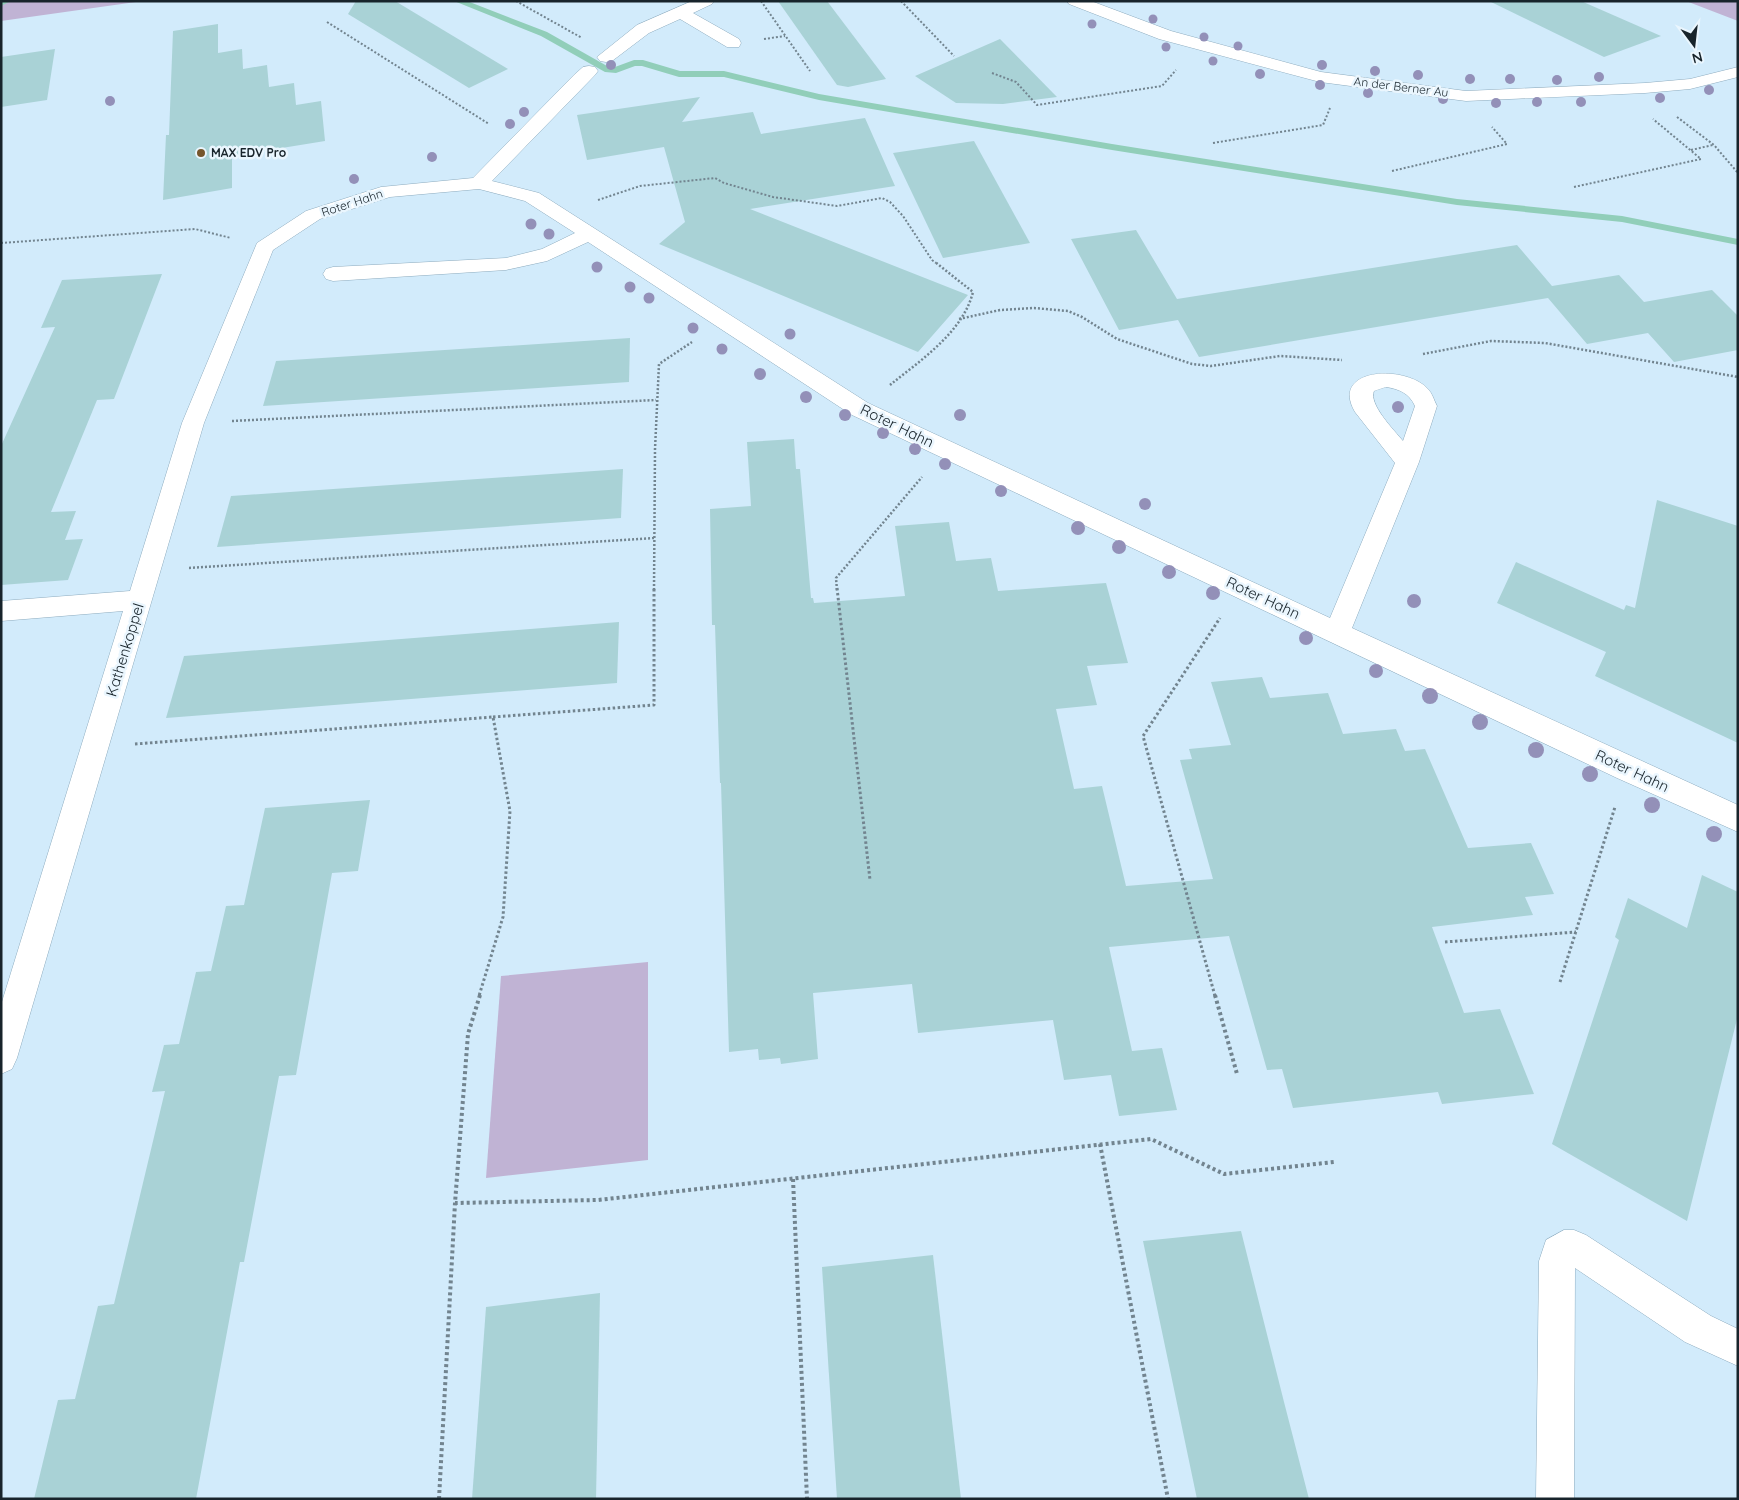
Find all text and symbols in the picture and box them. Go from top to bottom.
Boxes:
north arrow [1669,20,1719,70]
text: N [1690,48,1705,68]
street label: An der Berner Au [1353,73,1449,100]
place label: MAX EDV Pro [211,145,287,160]
marker: MAX EDV Pro [195,147,207,159]
street label: Roter Hahn [319,186,384,219]
street label: Roter Hahn [857,400,937,452]
street label: Roter Hahn [1223,572,1303,623]
street label: Kathenkoppel [101,601,148,699]
street label: Roter Hahn [1592,745,1672,796]

